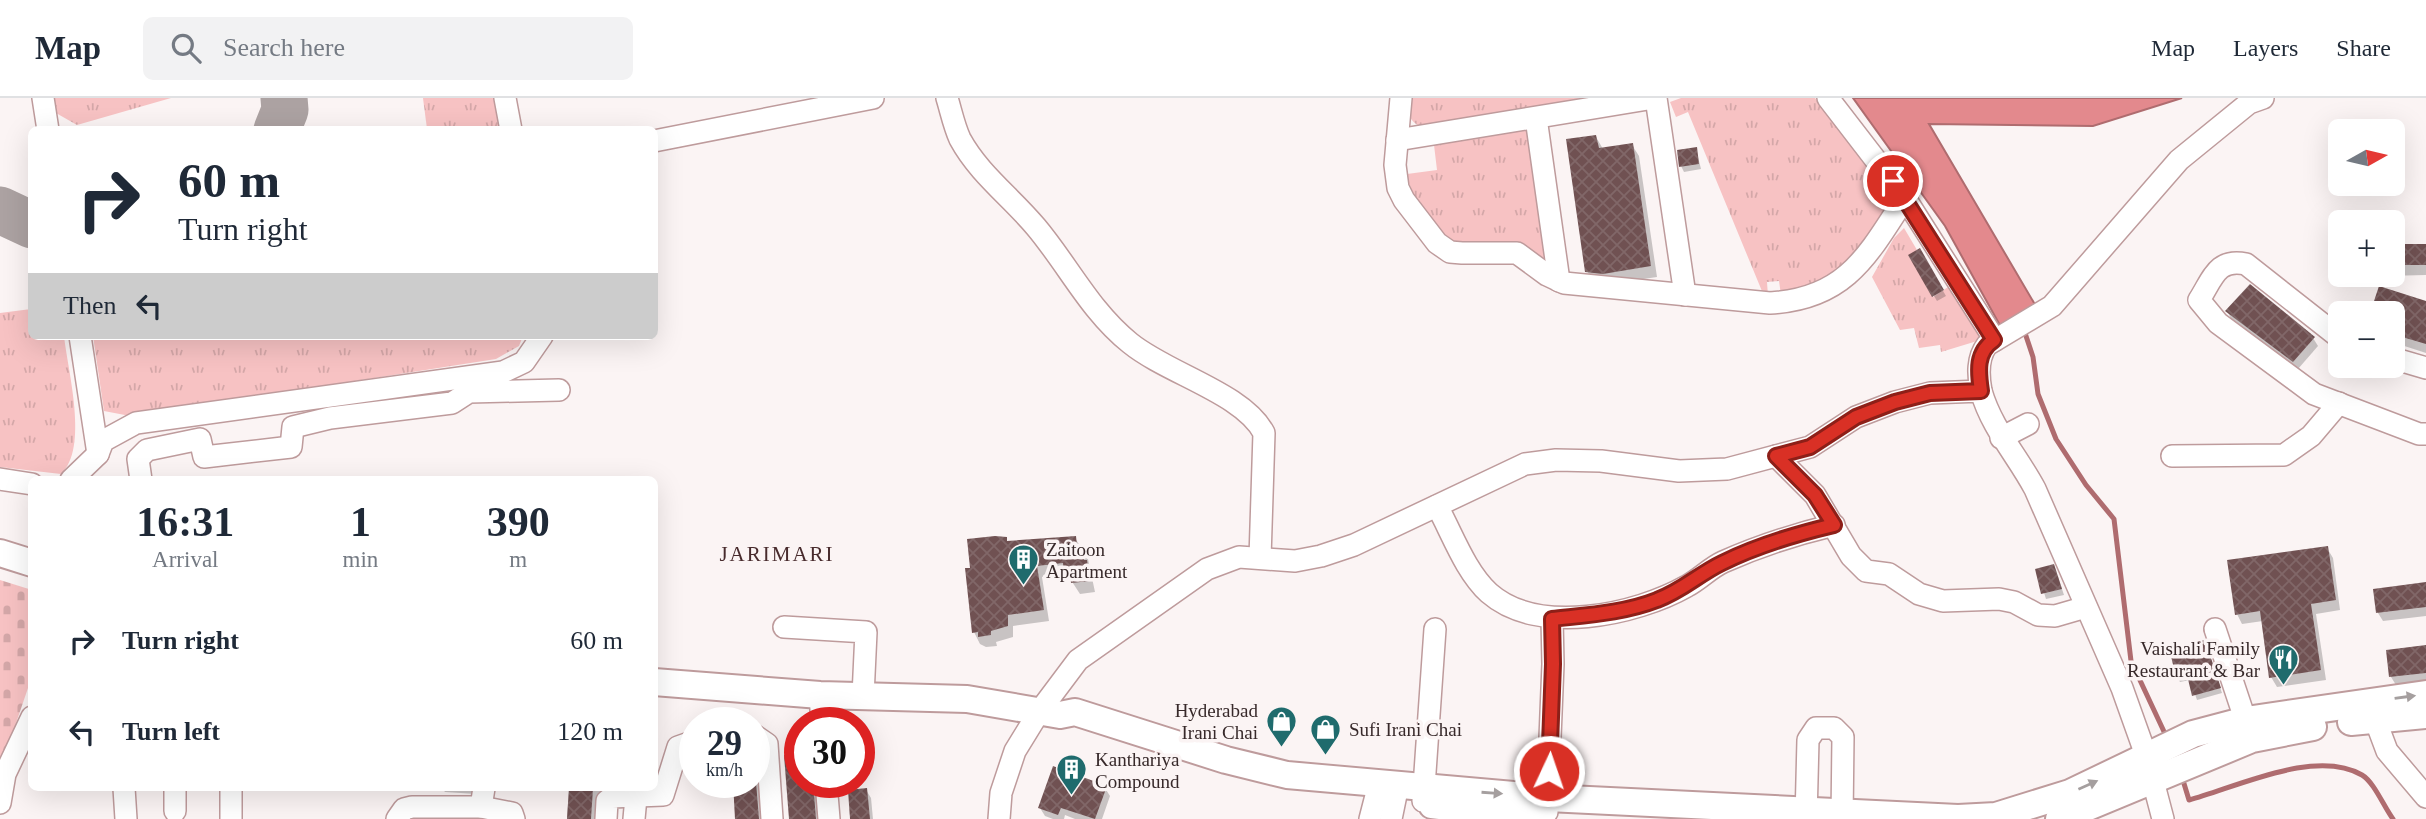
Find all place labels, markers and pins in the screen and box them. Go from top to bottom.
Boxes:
pin [1863,151,1923,211]
place label: Zaitoon Apartment [1046,539,1128,582]
building icon: Zaitoon Apartment [1006,543,1040,587]
place label: Vaishali Family Restaurant & Bar [2127,638,2261,681]
restaurant icon: Vaishali Family Restaurant & Bar [2266,642,2300,686]
place label: Hyderabad Irani Chai [1175,700,1258,743]
shop icon: Hyderabad Irani Chai [1264,704,1298,748]
shop icon: Sufi Irani Chai [1309,712,1343,756]
place label: Sufi Irani Chai [1349,719,1462,740]
place label: Kanthariya Compound [1095,749,1180,792]
building icon: Kanthariya Compound [1055,753,1089,797]

